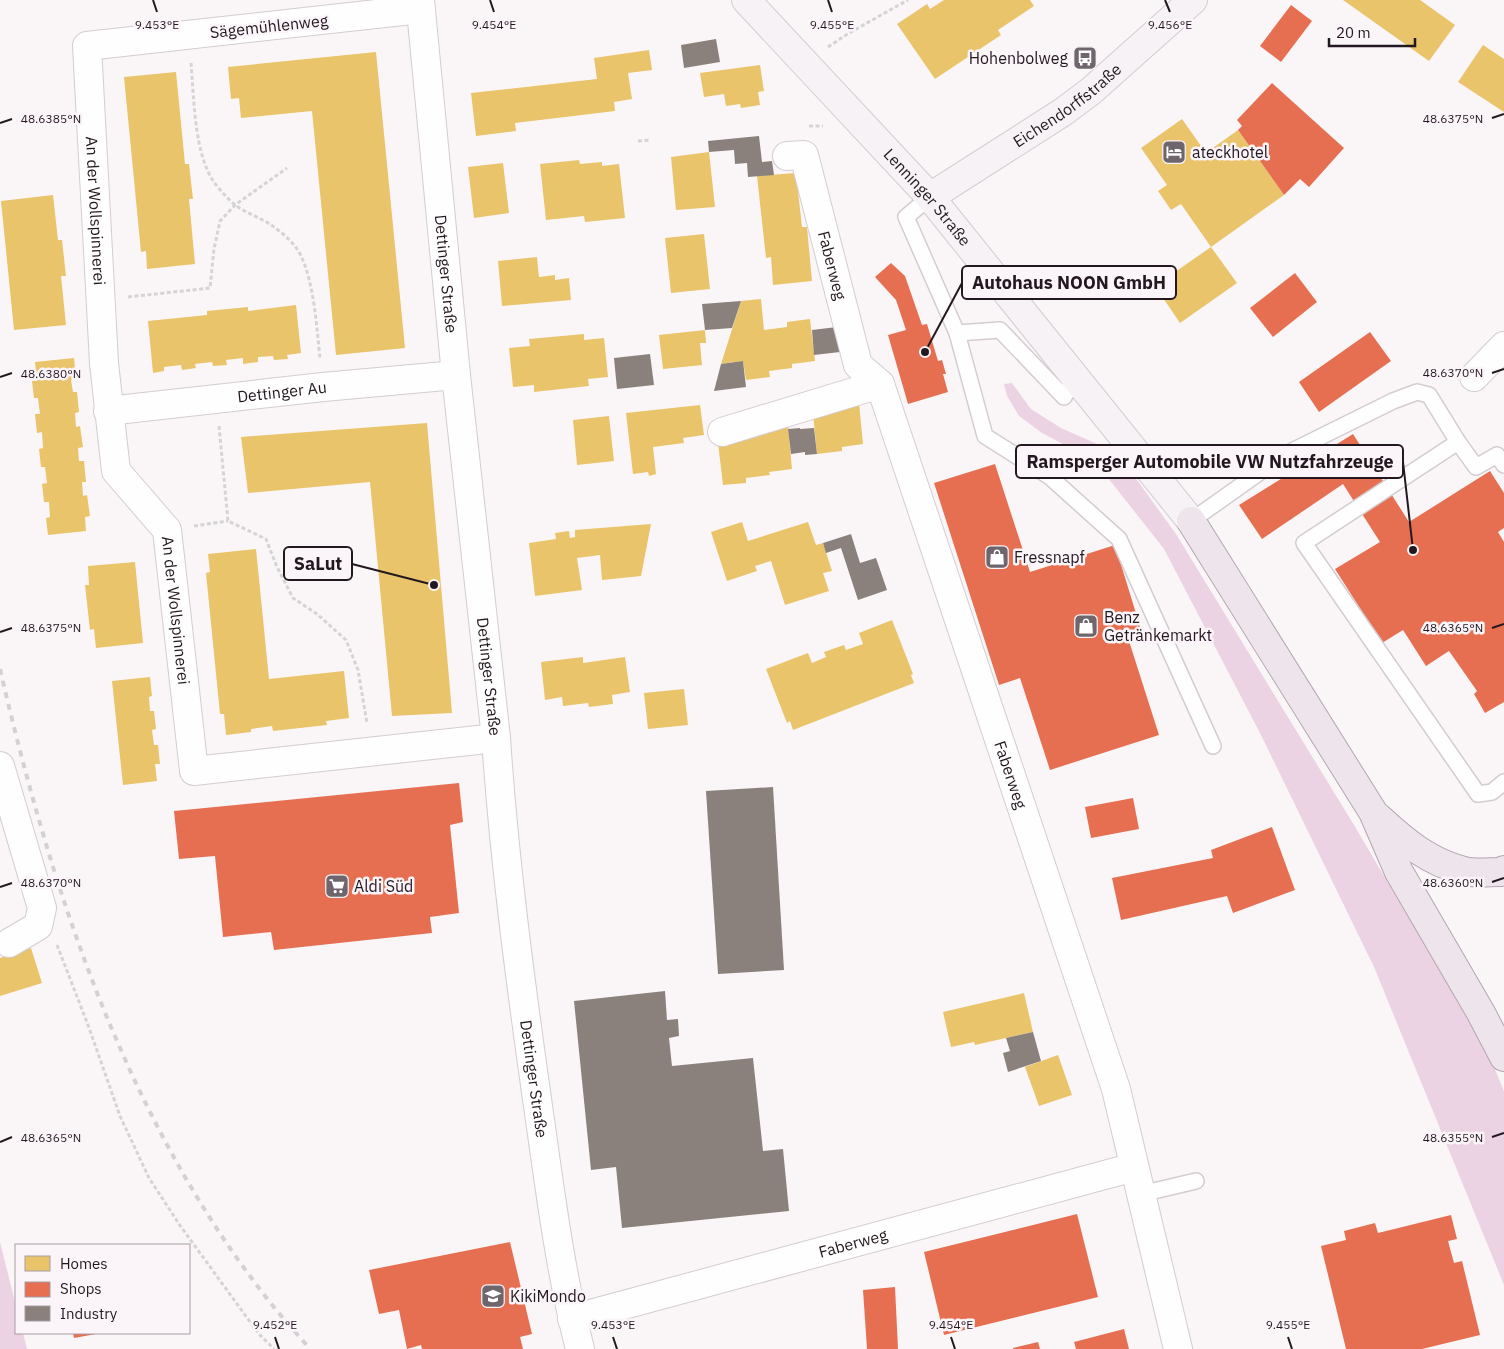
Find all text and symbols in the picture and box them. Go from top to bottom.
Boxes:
street label: Sägemühlenweg [209,10,330,42]
scale bar [1329,15,1415,47]
text: 9.453°E [135,17,179,32]
text: 9.454°E [472,17,516,32]
text: 9.455°E [810,17,854,32]
text: 9.456°E [1148,17,1192,32]
text: 20 m [1336,23,1371,42]
bus stop icon: Hohenbolweg [1072,45,1098,71]
place label: Hohenbolweg [969,48,1069,68]
street label: Eichendorffstraße [1009,59,1125,151]
text: 48.6385°N [21,111,81,126]
text: 48.6375°N [1423,111,1483,126]
street label: An der Wollspinnerei [82,136,110,286]
hotel icon: ateckhotel [1161,139,1187,165]
place label: ateckhotel [1192,142,1268,162]
street label: Lenninger Straße [880,144,976,250]
street label: Dettinger Straße [431,214,462,334]
street label: Faberweg [814,229,851,302]
callout: Autohaus NOON GmbH [962,266,1176,299]
text: Autohaus NOON GmbH [972,271,1166,294]
text: 48.6370°N [1423,365,1483,380]
text: 48.6380°N [21,366,81,381]
street label: Dettinger Au [236,377,328,407]
callout: Ramsperger Automobile VW Nutzfahrzeuge [1016,445,1403,478]
text: Ramsperger Automobile VW Nutzfahrzeuge [1026,450,1394,473]
street label: An der Wollspinnerei [158,535,194,686]
shop icon: Fressnapf [984,544,1010,570]
callout: SaLut [284,547,352,580]
place label: Fressnapf [1014,547,1085,567]
text: SaLut [294,552,342,575]
place label: Benz Getränkemarkt [1104,607,1212,645]
shop icon: Benz Getränkemarkt [1073,613,1099,639]
street label: Dettinger Straße [473,616,506,737]
text: 48.6375°N [21,620,81,635]
text: 48.6365°N [1423,620,1483,635]
street label: Faberweg [990,738,1032,812]
supermarket icon: Aldi Süd [324,873,350,899]
text: 48.6370°N [21,875,81,890]
text: 48.6360°N [1423,875,1483,890]
place label: Aldi Süd [354,876,413,896]
street label: Dettinger Straße [516,1019,552,1139]
text: 48.6365°N [21,1130,81,1145]
text: 48.6355°N [1423,1130,1483,1145]
street label: Faberweg [816,1224,890,1262]
legend [15,1244,190,1334]
text: Homes [60,1254,108,1273]
text: Shops [60,1279,102,1298]
school or university icon: KikiMondo [480,1283,506,1309]
place label: KikiMondo [510,1286,586,1306]
text: Industry [60,1304,118,1323]
text: 9.452°E [253,1317,297,1332]
text: 9.453°E [591,1317,635,1332]
text: 9.454°E [929,1317,973,1332]
text: 9.455°E [1266,1317,1310,1332]

